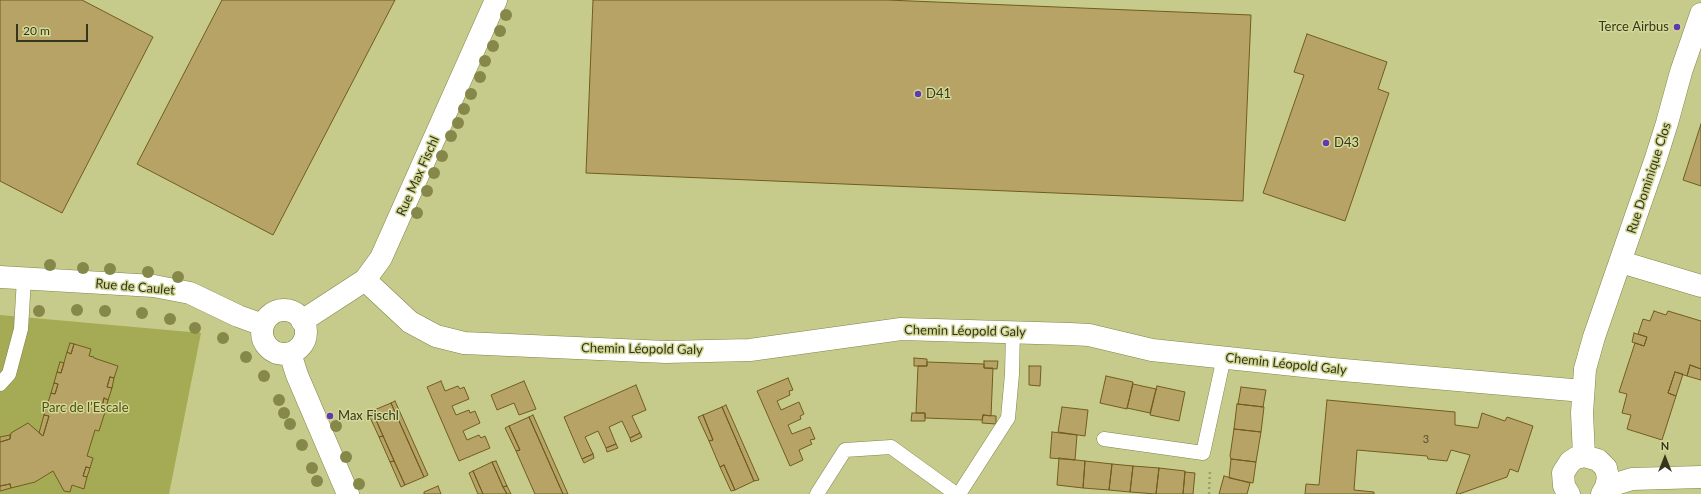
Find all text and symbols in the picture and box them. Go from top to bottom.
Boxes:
scale bar [18,16,90,42]
place label: Terce Airbus [1599,19,1669,35]
marker: Terce Airbus [1672,22,1682,32]
text: 20 m [23,23,50,38]
place label: D41 [926,86,951,102]
marker: D41 [913,89,923,99]
street label: Rue Dominique Clos [1624,120,1674,236]
street label: Rue Max Fischl [393,134,443,218]
place label: D43 [1334,135,1359,151]
marker: D43 [1321,138,1331,148]
street label: Rue de Caulet [95,276,175,298]
street label: Chemin Léopold Galy [904,322,1026,340]
street label: Chemin Léopold Galy [581,340,703,358]
street label: Chemin Léopold Galy [1225,350,1347,378]
park label: Parc de l’Escale [41,400,129,416]
place label: Max Fischl [338,408,399,424]
marker: Max Fischl [325,411,335,421]
house number: 3 [1423,432,1429,446]
north arrow [1645,438,1685,478]
text: N [1661,439,1669,452]

